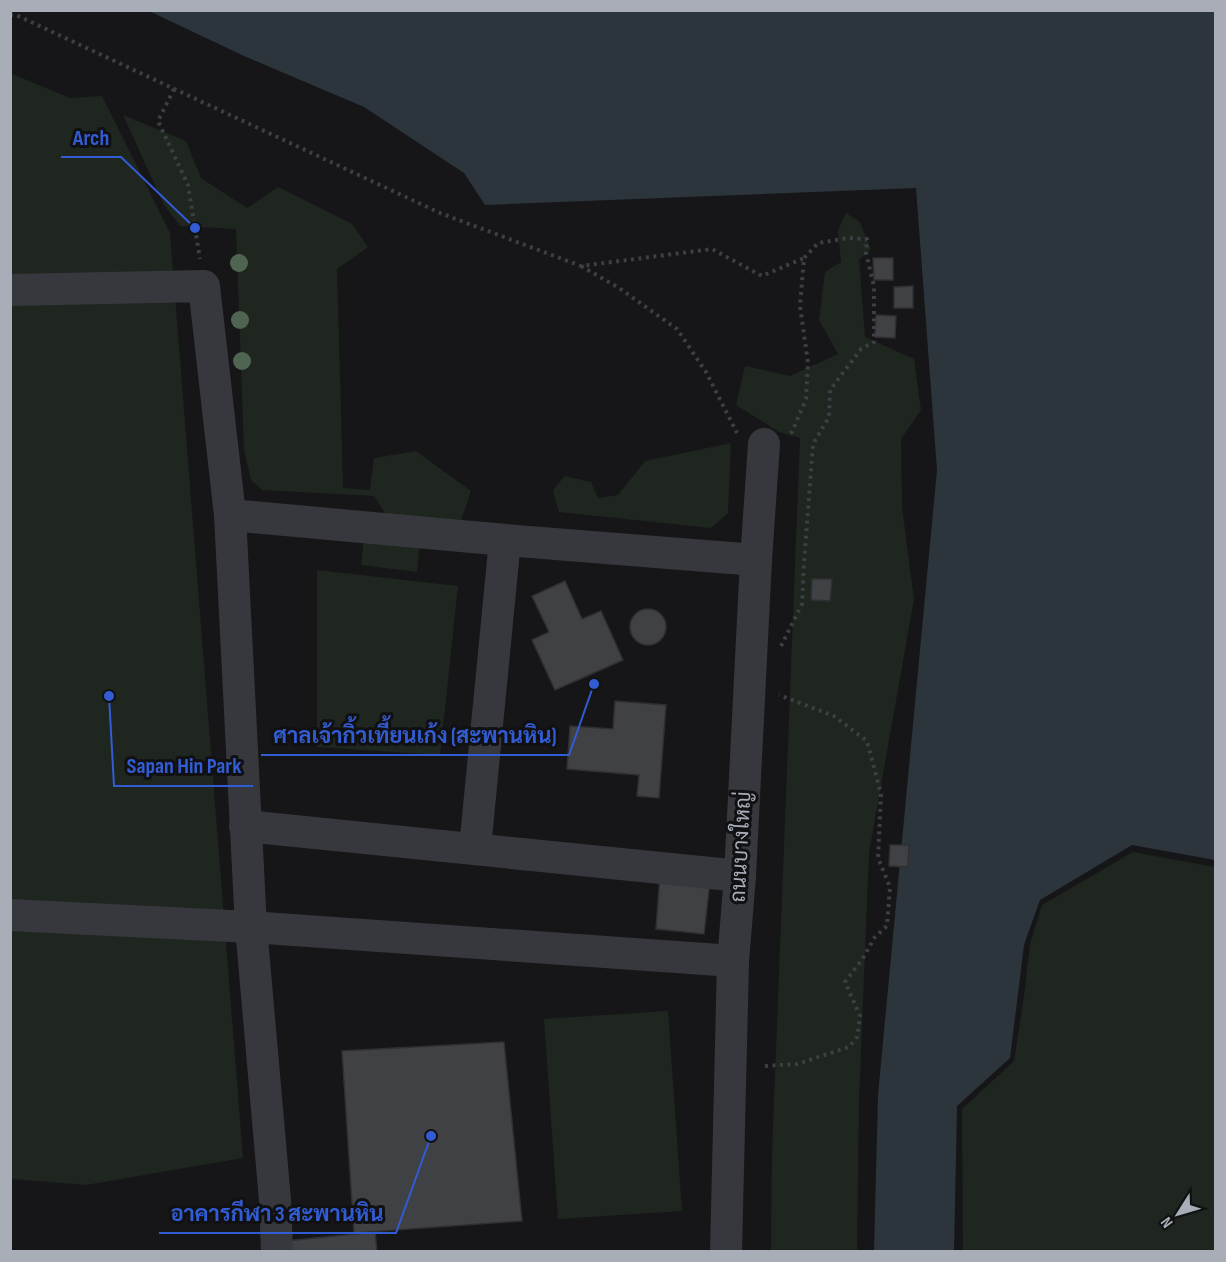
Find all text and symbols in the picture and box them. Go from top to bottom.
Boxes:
callout: Arch [61,117,121,157]
text: Arch [72,125,109,152]
callout: ศาลเจ้ากิ้วเที้ยนเก้ง (สะพานหิน) [261,715,569,755]
text: ศาลเจ้ากิ้วเที้ยนเก้ง (สะพานหิน) [273,715,557,750]
callout: Sapan Hin Park [114,746,253,786]
text: Sapan Hin Park [127,753,242,780]
street label: ถนนบางใหญ่ [725,791,756,903]
north arrow [1148,1184,1208,1244]
callout: อาคารกีฬา 3 สะพานหิน [159,1193,396,1233]
text: อาคารกีฬา 3 สะพานหิน [170,1199,384,1228]
text: N [1157,1213,1177,1231]

